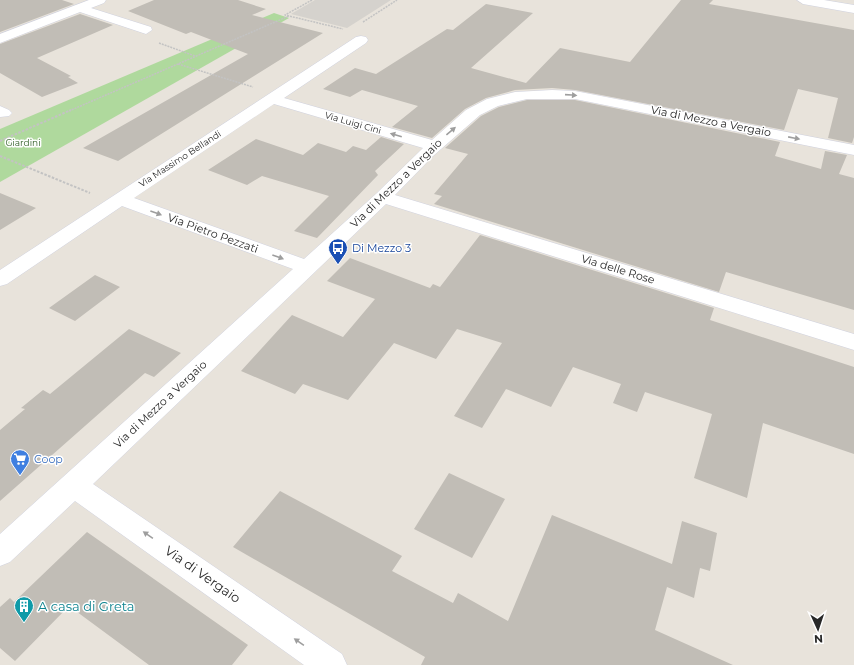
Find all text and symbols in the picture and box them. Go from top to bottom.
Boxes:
one-way arrow [565,91,577,98]
street label: Via di Mezzo a Vergaio [650,102,772,140]
street label: Via Luigi Cini [324,109,383,136]
one-way arrow [446,127,456,136]
street label: Via Massimo Bellandi [137,128,223,189]
one-way arrow [390,132,402,138]
street label: Via di Mezzo a Vergaio [347,135,445,231]
one-way arrow [788,135,801,141]
park label: Giardini [5,137,41,148]
one-way arrow [150,210,162,216]
street label: Via Pietro Pezzati [166,210,260,256]
bus stop icon: Di Mezzo 3 [327,237,349,265]
place label: Di Mezzo 3 [352,241,411,255]
street label: Via delle Rose [580,251,657,287]
one-way arrow [272,254,284,260]
street label: Via di Mezzo a Vergaio [110,357,210,451]
supermarket icon: Coop [9,448,31,476]
place label: Coop [34,452,63,466]
one-way arrow [142,531,153,539]
street label: Via di Vergaio [162,542,244,606]
building icon: A casa di Greta [13,595,35,623]
place label: A casa di Greta [38,598,135,614]
north arrow [798,609,838,649]
text: N [814,632,823,646]
one-way arrow [294,638,305,646]

